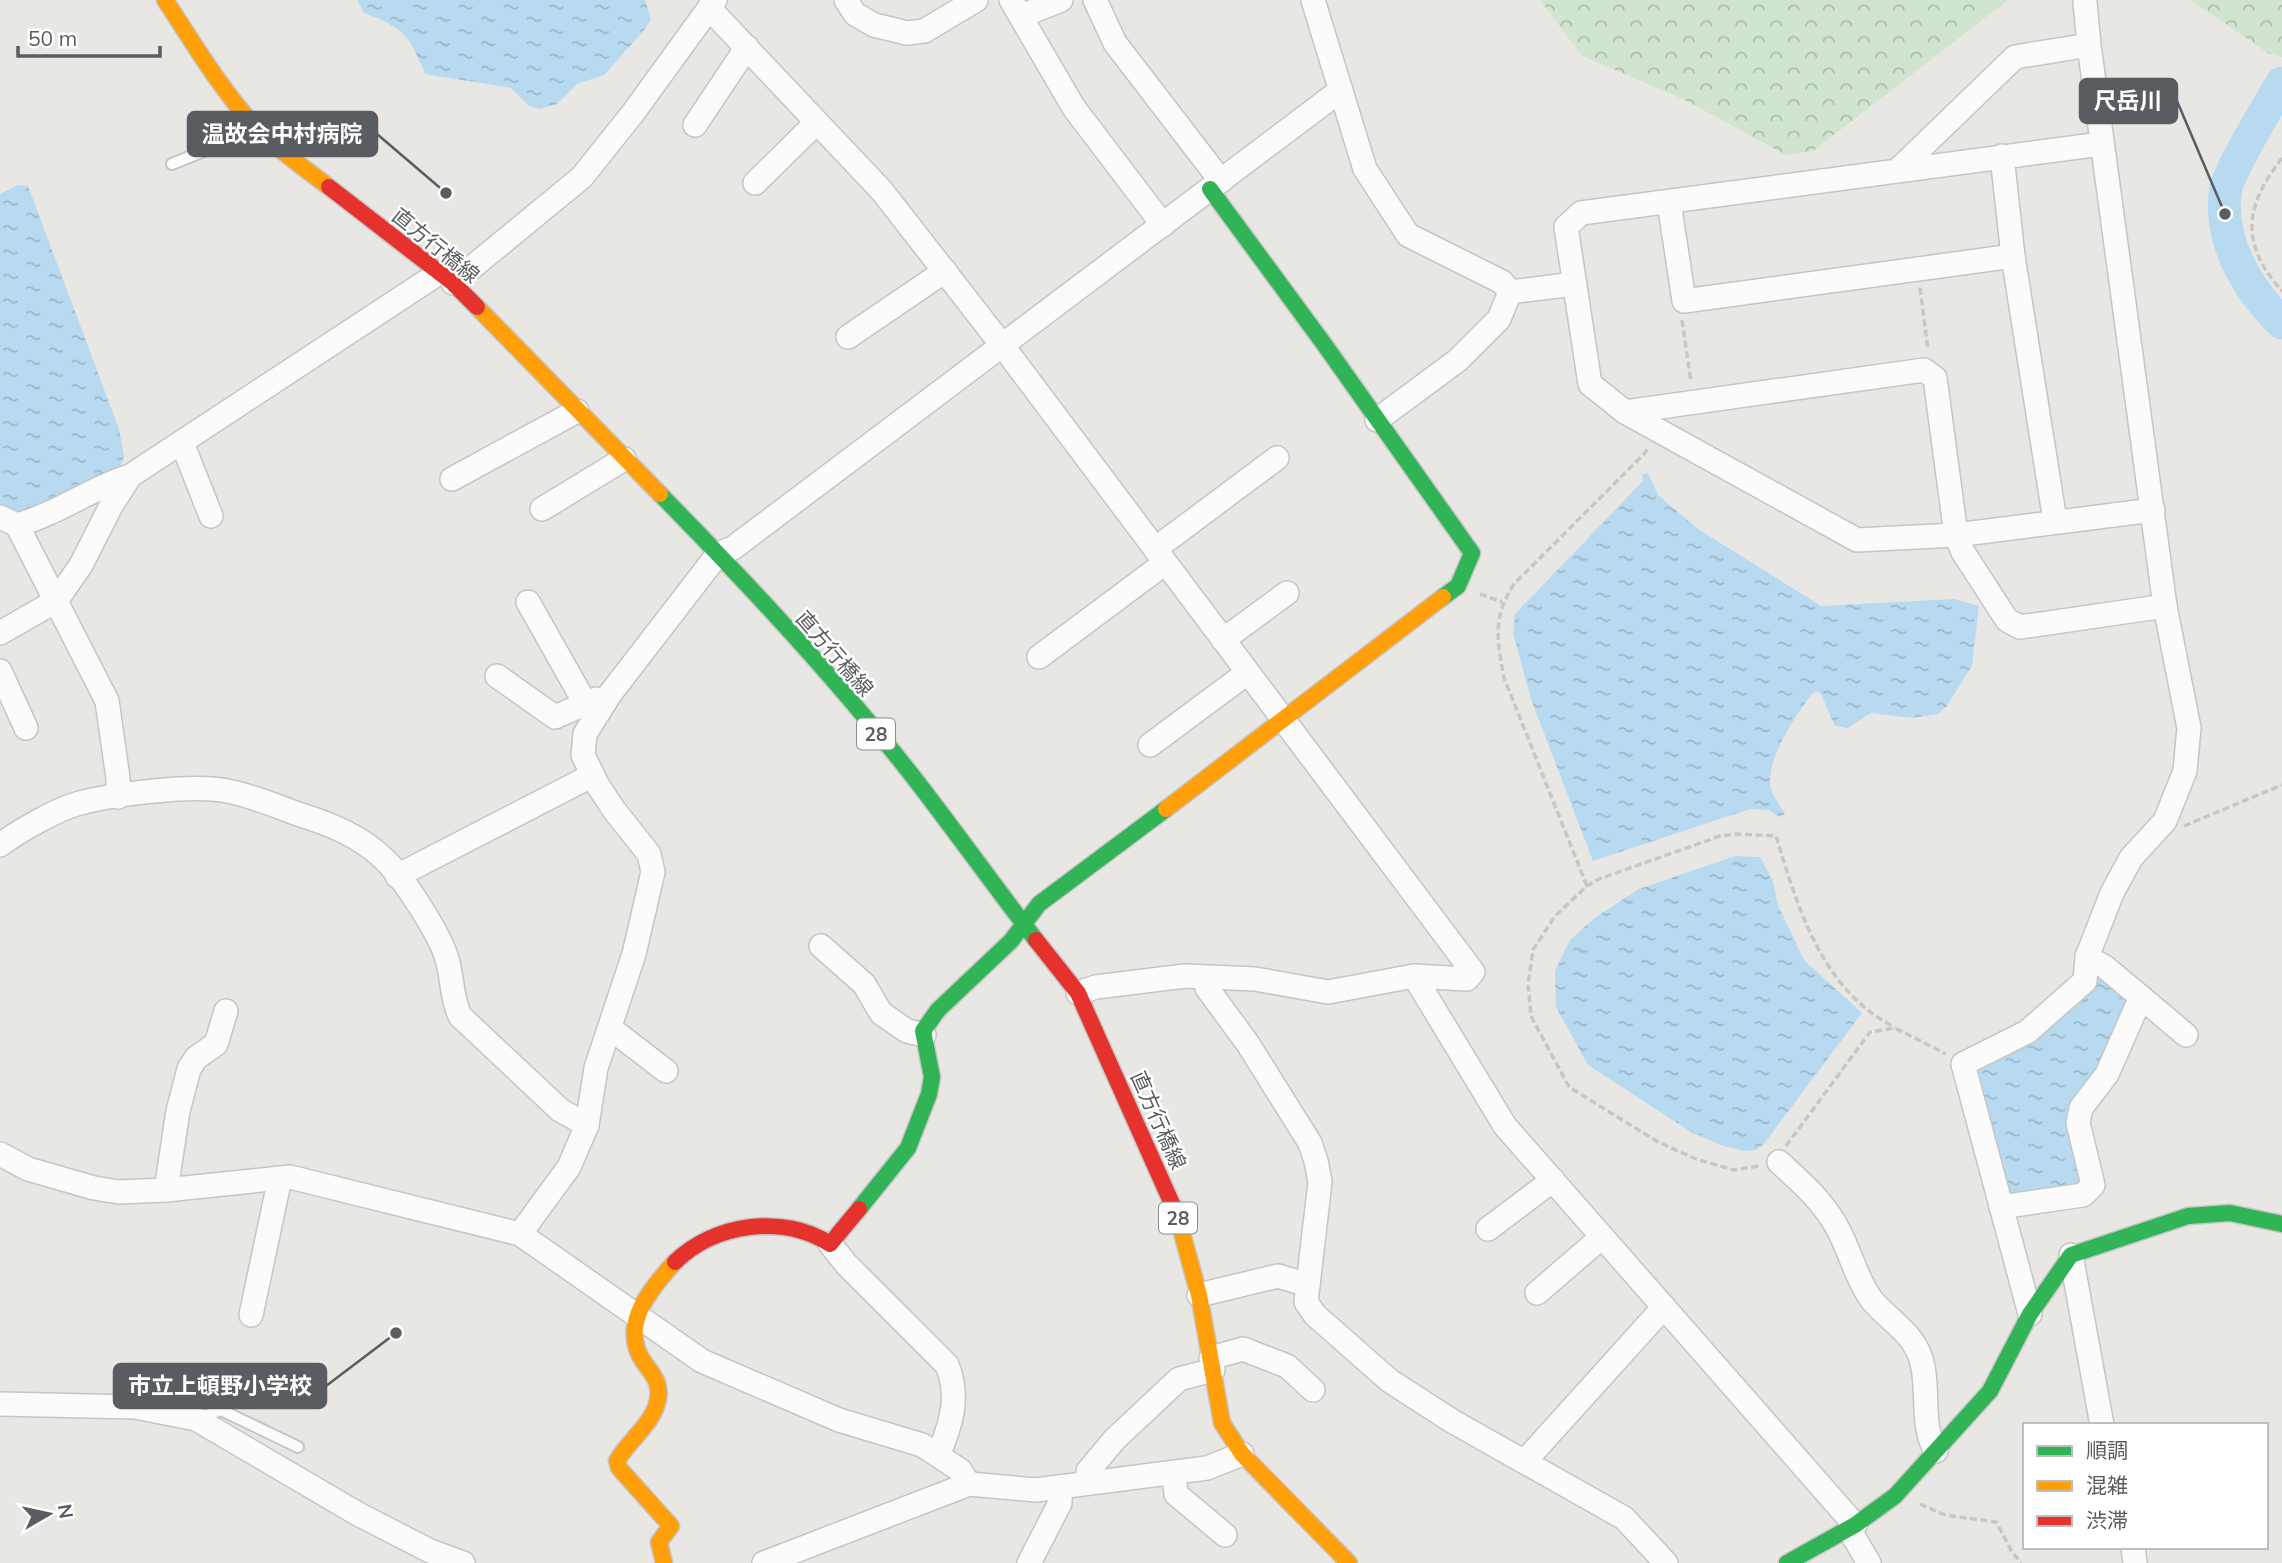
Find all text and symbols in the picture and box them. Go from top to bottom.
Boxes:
scale bar [18,14,159,58]
text: 50 m [28,25,77,51]
callout: 尺岳川 [2080,79,2177,123]
text: 尺岳川 [2094,86,2163,115]
callout: 温故会中村病院 [188,112,377,156]
text: 温故会中村病院 [202,119,363,148]
street label: 直方行橋線 [387,202,485,288]
street label: 直方行橋線 [791,605,879,701]
road number: 28 [857,719,895,750]
street label: 直方行橋線 [1126,1067,1192,1173]
road number: 28 [1159,1202,1197,1234]
callout: 市立上頓野小学校 [114,1364,326,1408]
text: 市立上頓野小学校 [128,1371,312,1400]
legend [2023,1423,2268,1549]
text: 順調 [2086,1437,2128,1463]
text: 混雑 [2086,1472,2128,1498]
north arrow [14,1479,84,1549]
text: N [53,1502,79,1520]
text: 渋滞 [2086,1507,2128,1533]

